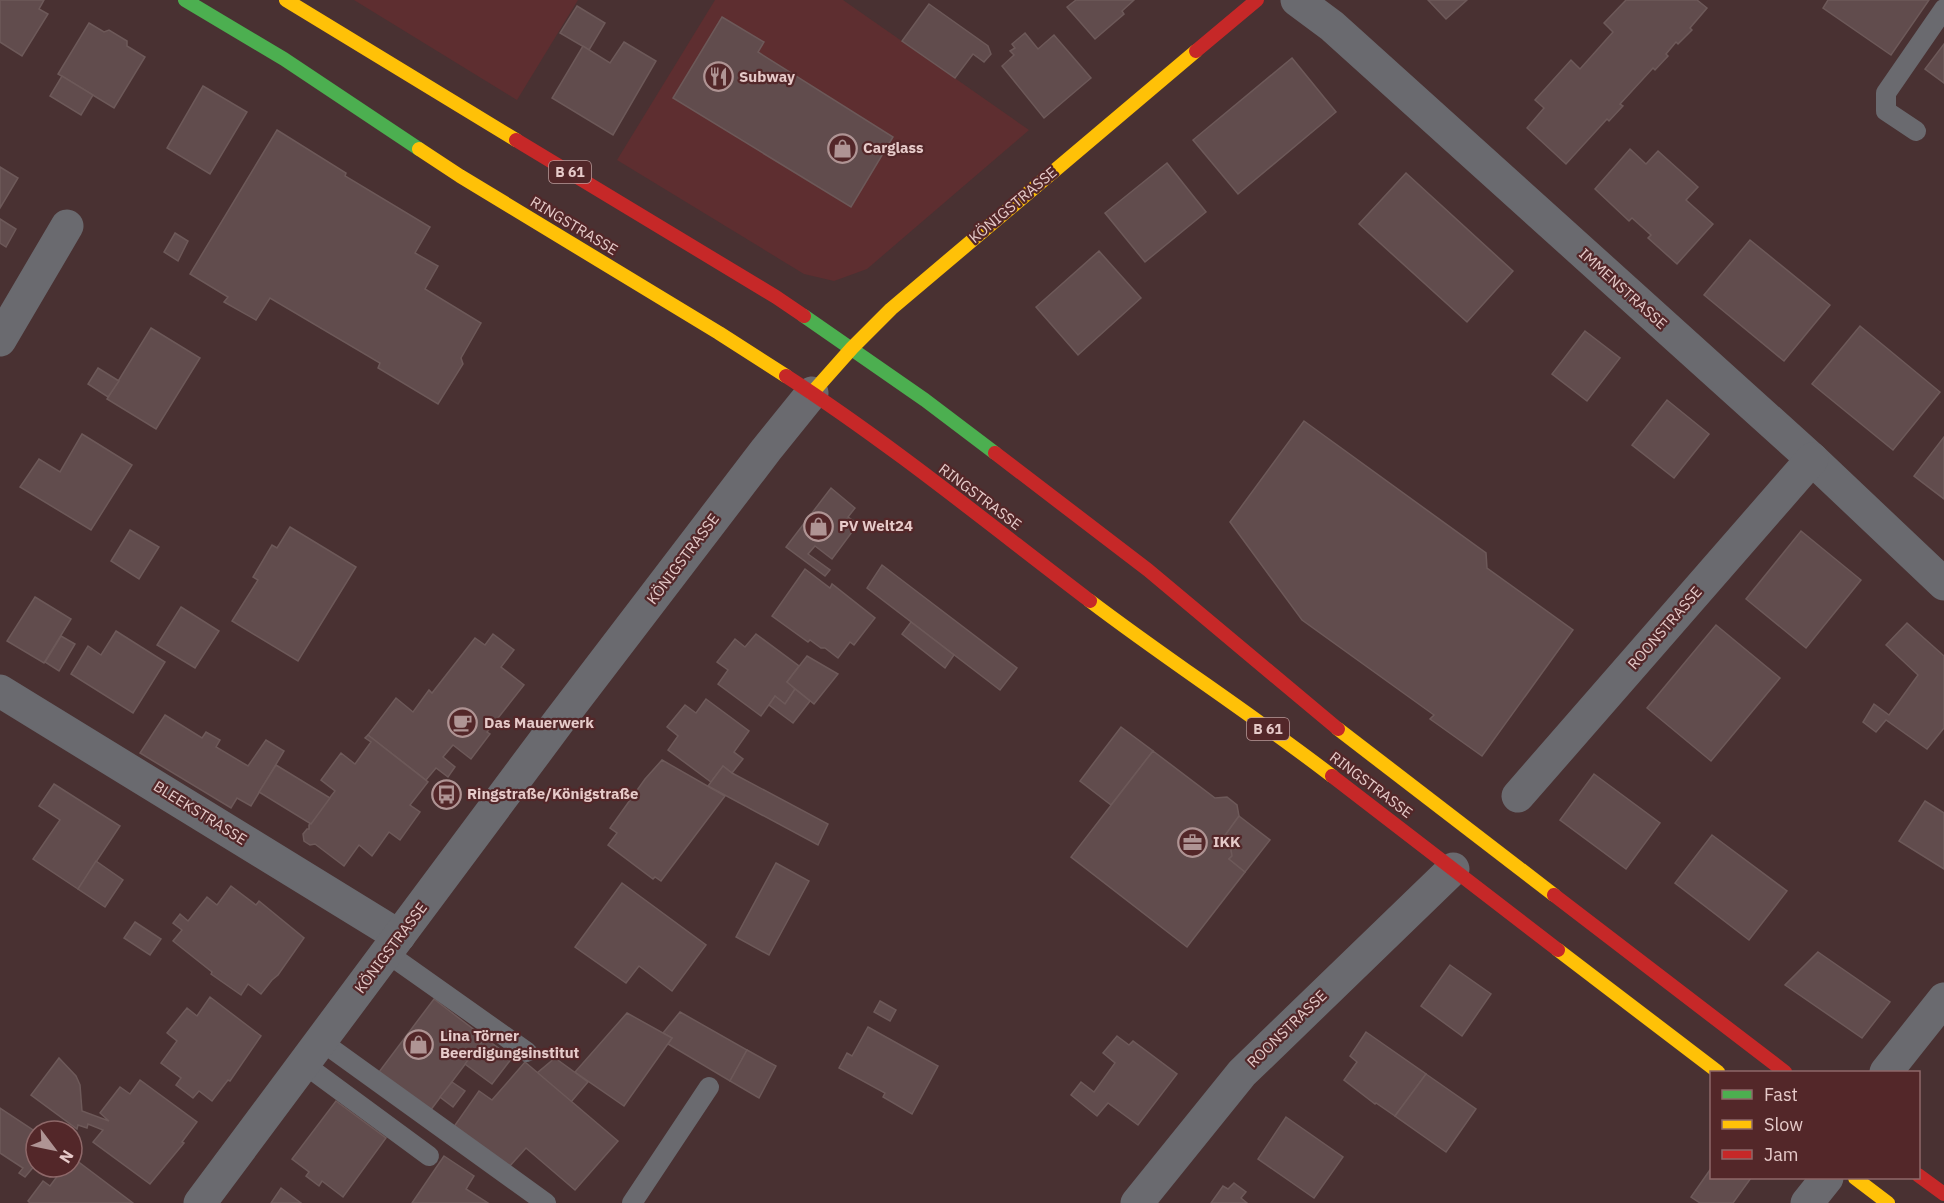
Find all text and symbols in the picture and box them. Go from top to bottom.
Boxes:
restaurant icon: Subway [702,61,734,93]
place label: Subway [739,67,795,86]
shop icon: Carglass [826,132,858,164]
place label: Carglass [863,138,924,157]
road number: B 61 [549,161,591,183]
street label: KÖNIGSTRASSE [965,162,1061,247]
street label: RINGSTRASSE [527,192,622,259]
street label: IMMENSTRASSE [1575,244,1671,333]
street label: RINGSTRASSE [935,459,1026,534]
street label: KÖNIGSTRASSE [642,509,723,608]
shop icon: PV Welt24 [802,510,834,542]
place label: PV Welt24 [839,516,913,535]
street label: ROONSTRASSE [1623,582,1706,673]
cafe icon: Das Mauerwerk [447,707,479,739]
place label: Das Mauerwerk [484,713,594,732]
road number: B 61 [1247,718,1289,740]
street label: RINGSTRASSE [1326,747,1417,822]
street label: BLEEKSTRASSE [150,776,250,849]
bus stop icon: Ringstraße/Königstraße [430,778,462,810]
place label: Ringstraße/Königstraße [467,784,638,803]
office icon: IKK [1176,826,1208,858]
place label: IKK [1213,832,1241,851]
street label: KÖNIGSTRASSE [350,898,431,997]
street label: ROONSTRASSE [1243,986,1331,1071]
place label: Lina Törner Beerdigungsinstitut [440,1026,580,1062]
shop icon: Lina Törner Beerdigungsinstitut [403,1029,435,1061]
legend [1710,1071,1920,1179]
text: Fast [1764,1083,1798,1106]
text: Slow [1764,1113,1803,1136]
north arrow [24,1119,84,1179]
text: Jam [1764,1143,1799,1166]
text: N [55,1147,78,1167]

